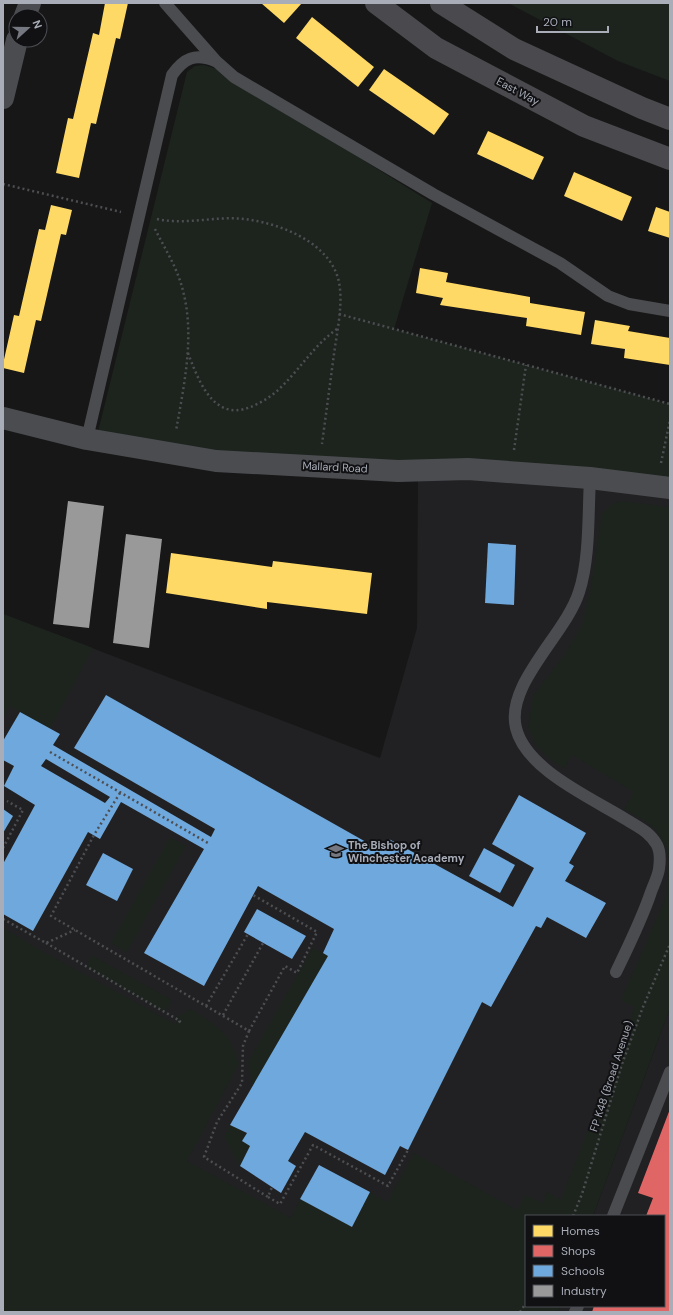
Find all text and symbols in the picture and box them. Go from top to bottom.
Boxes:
north arrow [8,8,48,48]
scale bar [537,8,608,34]
text: 20 m [543,14,572,30]
text: N [29,18,45,31]
street label: East Way [494,74,542,108]
street label: Mallard Road [302,458,368,476]
place label: The Bishop of Winchester Academy [348,838,465,865]
school or university icon: The Bishop of Winchester Academy [327,842,345,860]
street label: FP K48 (Broad Avenue) [586,1019,636,1133]
legend [525,1215,665,1307]
text: Homes [561,1223,600,1239]
text: Shops [561,1243,596,1259]
text: Schools [561,1263,605,1279]
text: Industry [561,1283,607,1299]

